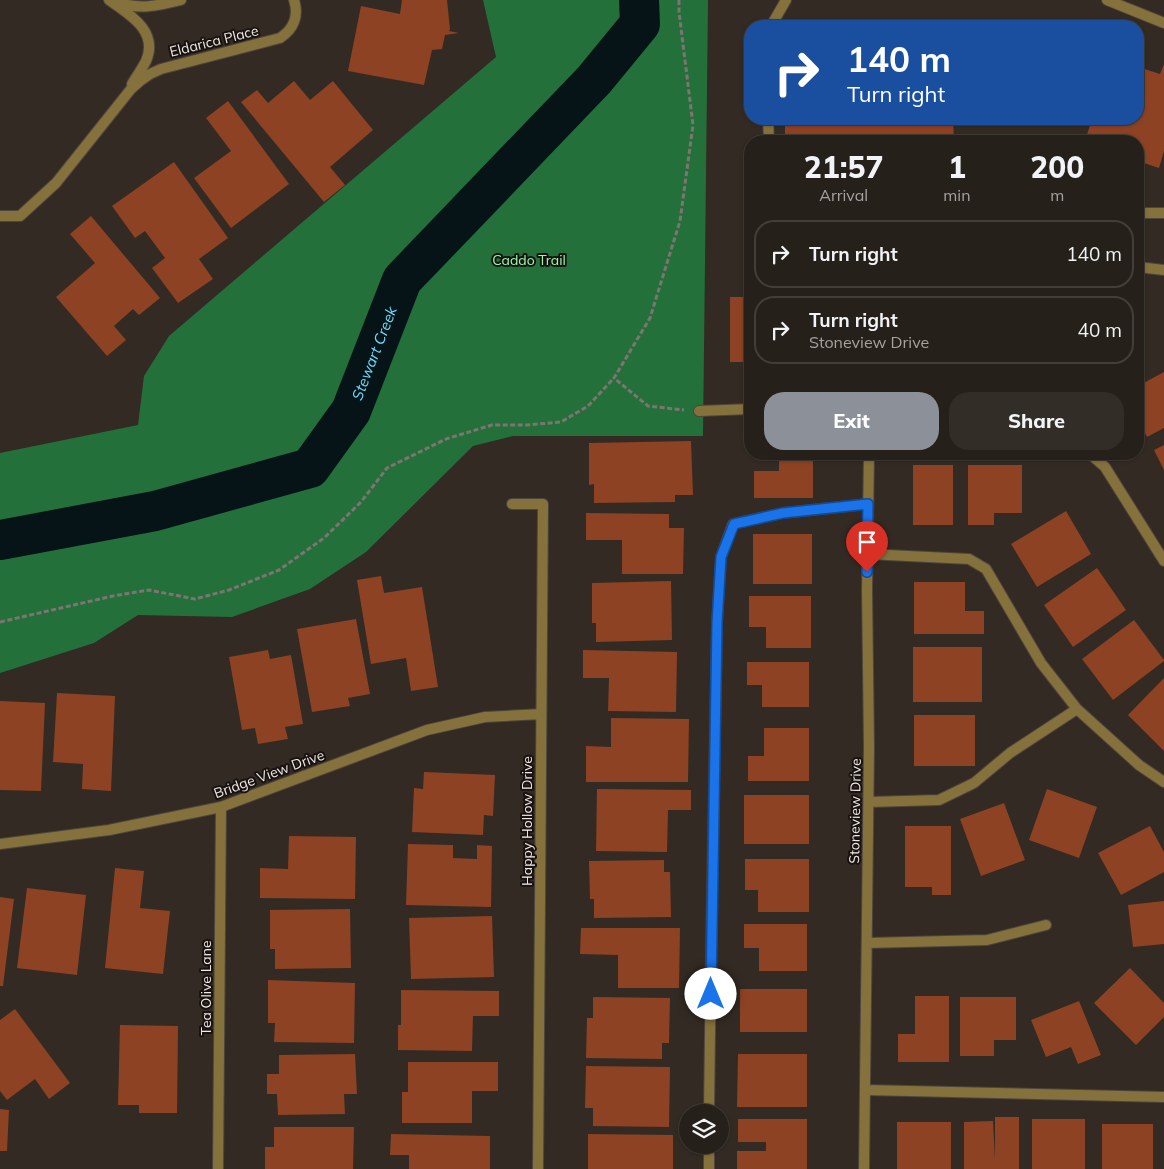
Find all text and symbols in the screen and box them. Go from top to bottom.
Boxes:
street label: Eldarica Place [168,21,260,61]
text: 140 m [847,37,951,81]
icon: right [764,40,829,105]
text: Turn right [847,80,945,108]
text: 21:57 [804,148,884,186]
text: 1 [948,148,966,186]
text: 200 [1030,148,1084,186]
text: Arrival [819,185,868,205]
text: min [943,185,971,205]
text: m [1050,185,1064,205]
icon: right [766,240,794,268]
text: Turn right [809,242,898,266]
text: 140 m [1066,242,1122,266]
park label: Caddo Trail [492,251,566,269]
water label: Stewart Creek [347,302,401,403]
text: Turn right [809,308,898,332]
icon: right [766,316,794,344]
text: 40 m [1078,318,1122,342]
text: Stoneview Drive [809,332,929,352]
button: Exit [764,392,939,450]
button: Share [949,392,1124,450]
pin [846,521,888,572]
icon: arrive [853,528,881,556]
street label: Bridge View Drive [211,746,327,802]
street label: Happy Hollow Drive [518,756,536,886]
street label: Stoneview Drive [845,758,865,864]
street label: Tea Olive Lane [197,941,215,1035]
position arrow [684,967,736,1019]
map controls [679,1104,729,1154]
button: layers [679,1104,729,1154]

